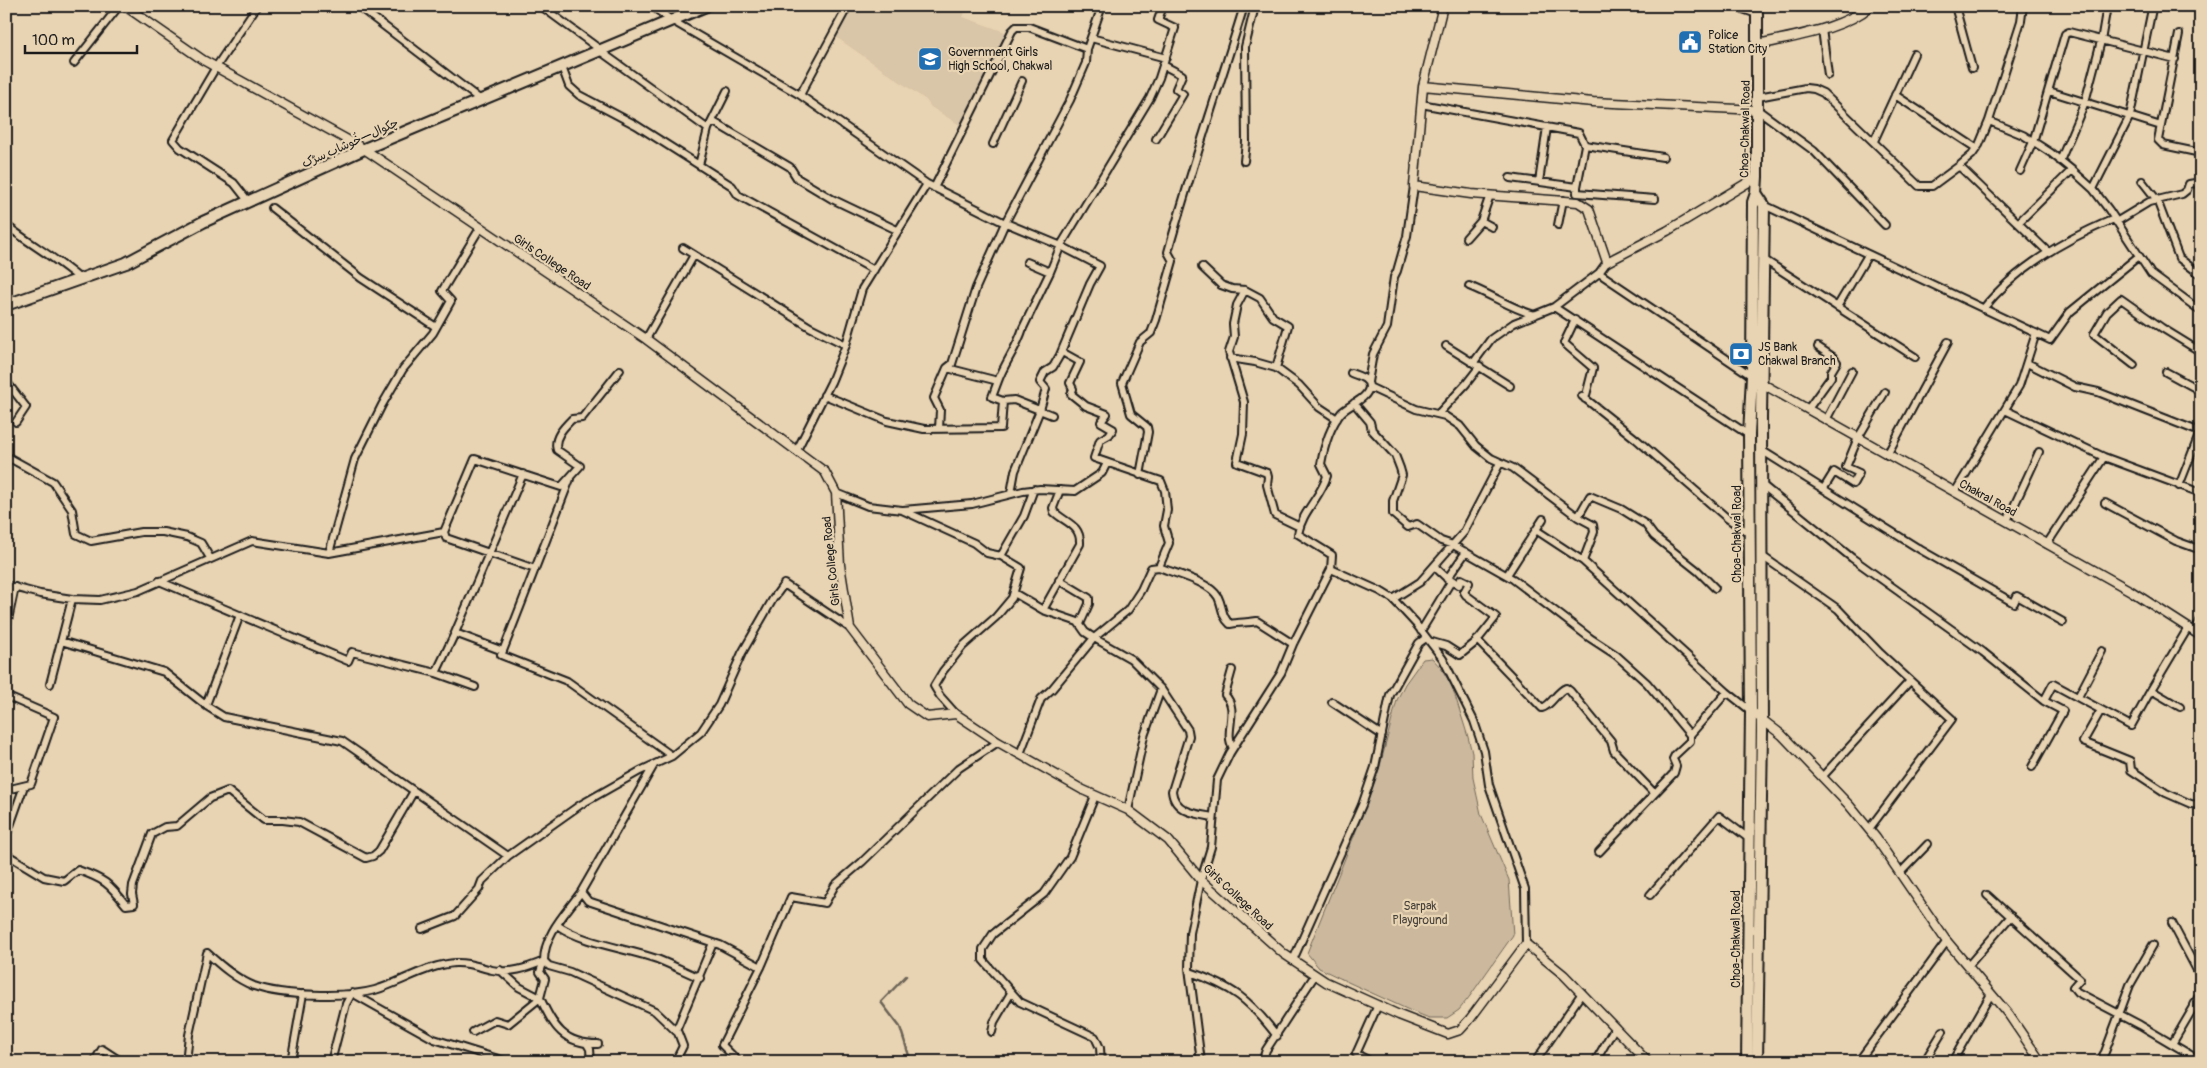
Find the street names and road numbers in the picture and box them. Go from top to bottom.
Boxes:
street label: Choa-Chakwal Road [1737,80,1754,178]
street label: چکوال—خُوشاب سڑک [299,113,401,171]
street label: Girls College Road [510,231,593,294]
street label: Chakral Road [1956,476,2019,521]
street label: Choa-Chakwal Road [1730,485,1745,583]
street label: Girls College Road [819,515,844,607]
street label: Girls College Road [1200,861,1276,934]
street label: Choa-Chakwal Road [1729,890,1744,988]

